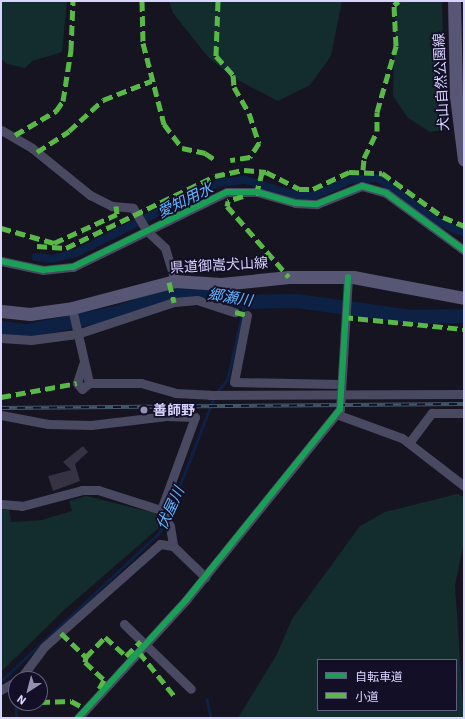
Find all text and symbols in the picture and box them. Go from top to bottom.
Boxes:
street label: 犬山自然公園線 [430,33,452,131]
water label: 愛知用水 [154,179,216,221]
street label: 県道御嵩犬山線 [170,254,268,276]
water label: 郷瀬川 [206,285,254,309]
place label: 善師野 [153,402,195,418]
marker: 善師野 [138,404,150,416]
water label: 伏屋川 [152,484,188,532]
legend [317,659,457,711]
text: 自転車道 [355,669,403,684]
north arrow [8,671,48,711]
text: 小道 [355,689,379,704]
text: N [14,692,29,708]

